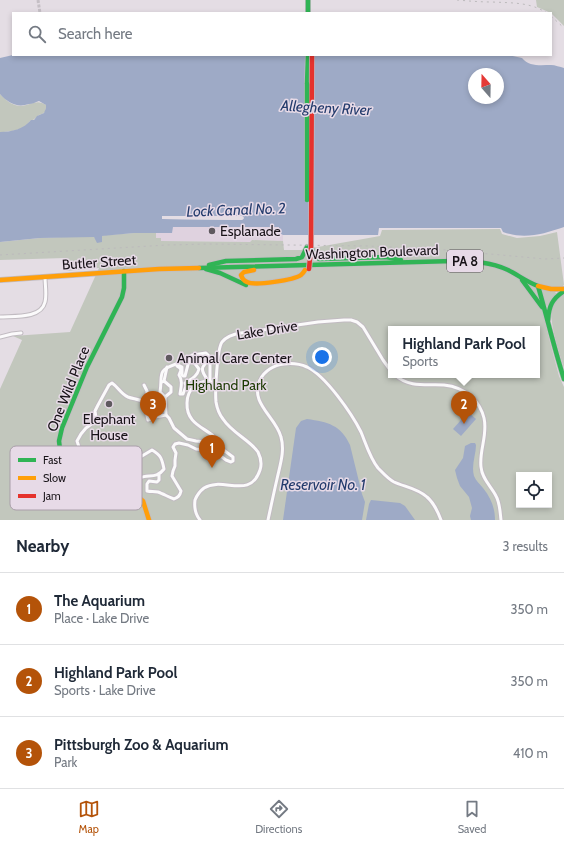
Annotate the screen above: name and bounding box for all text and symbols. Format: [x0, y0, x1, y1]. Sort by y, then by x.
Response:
search box [12, 12, 552, 56]
icon: search [26, 23, 48, 45]
text: Search here [58, 25, 133, 43]
north arrow [468, 68, 504, 104]
water label: Allegheny River [279, 97, 373, 119]
water label: Lock Canal No. 2 [186, 199, 286, 221]
place label: Esplanade [220, 222, 281, 240]
marker: Esplanade [207, 226, 217, 236]
street label: Washington Boulevard [305, 241, 439, 263]
street label: Butler Street [61, 250, 137, 274]
road number: PA 8 [447, 250, 483, 272]
street label: Lake Drive [235, 316, 299, 344]
popup [388, 326, 540, 378]
text: Highland Park Pool [402, 335, 526, 353]
street label: One Wild Place [43, 344, 93, 434]
your location [312, 347, 332, 367]
place label: Animal Care Center [177, 349, 292, 367]
marker: Animal Care Center [164, 353, 174, 363]
text: Sports [402, 353, 438, 369]
park label: Highland Park [185, 376, 267, 394]
pin: 3 [140, 391, 166, 424]
pin: 2 [451, 391, 477, 424]
marker: Elephant House [104, 399, 114, 409]
place label: Elephant House [83, 410, 136, 444]
pin: 1 [199, 435, 225, 468]
legend [10, 446, 142, 510]
text: Fast [43, 453, 62, 467]
text: Slow [43, 471, 66, 485]
map controls [516, 472, 552, 508]
button: locate [516, 472, 552, 508]
water label: Reservoir No. 1 [280, 476, 366, 494]
text: Jam [42, 489, 61, 503]
text: Nearby [16, 536, 69, 556]
text: 3 results [502, 538, 548, 554]
text: The Aquarium [54, 592, 145, 610]
text: 1 [27, 601, 31, 617]
text: 350 m [511, 601, 548, 617]
text: Place · Lake Drive [54, 610, 149, 626]
text: Highland Park Pool [54, 664, 177, 682]
text: 2 [26, 673, 32, 689]
text: 350 m [511, 673, 548, 689]
text: Sports · Lake Drive [54, 682, 156, 698]
text: Pittsburgh Zoo & Aquarium [54, 736, 229, 754]
text: 3 [25, 745, 33, 761]
text: 410 m [513, 745, 548, 761]
text: Park [54, 754, 77, 770]
tab: Map [78, 798, 100, 836]
tab: Directions [255, 798, 302, 836]
tab: Saved [458, 798, 486, 836]

